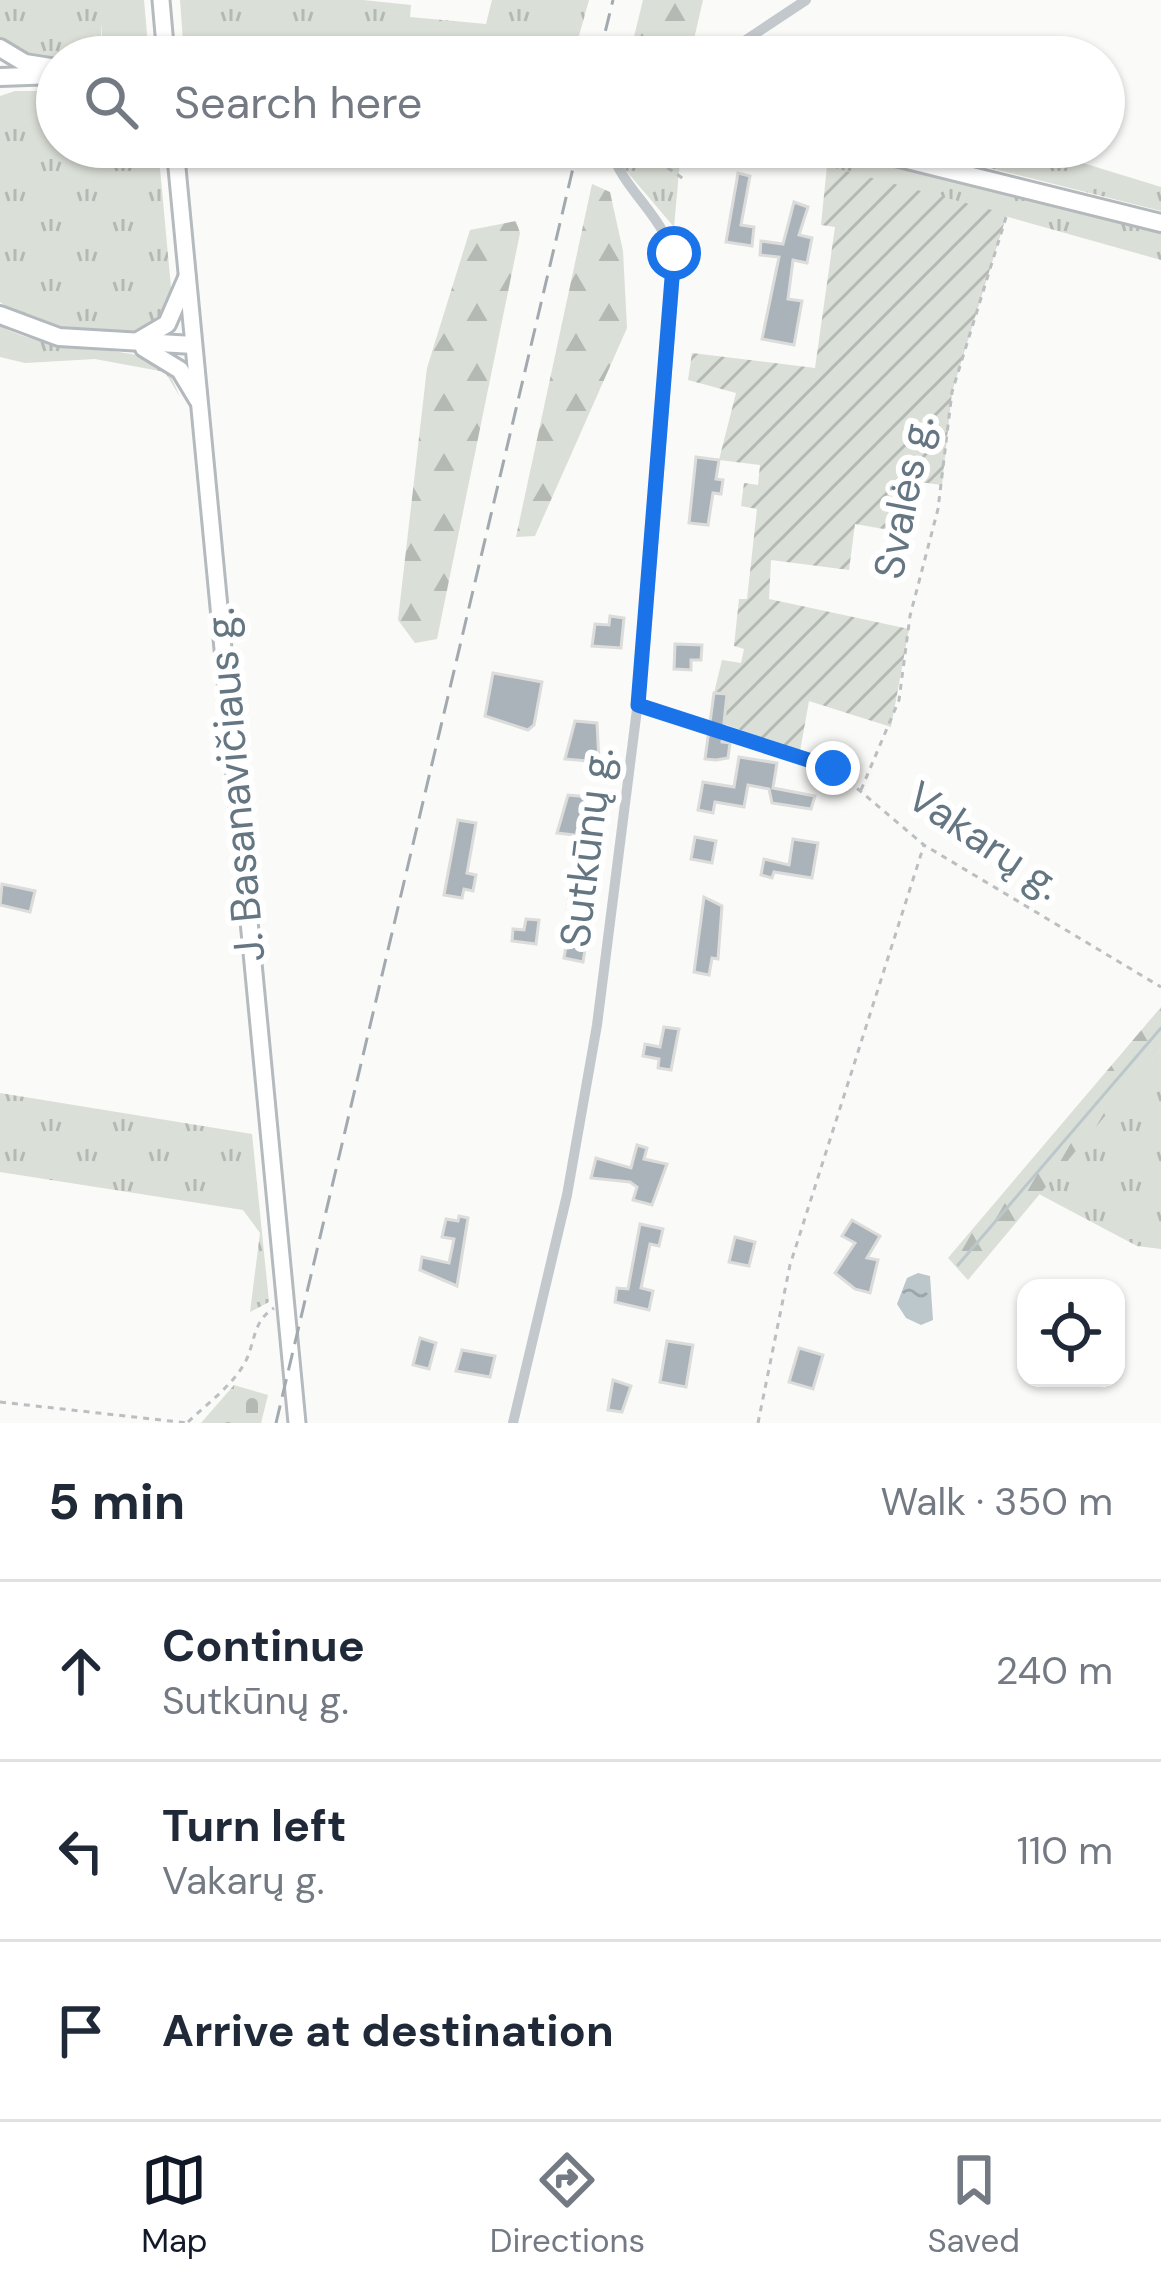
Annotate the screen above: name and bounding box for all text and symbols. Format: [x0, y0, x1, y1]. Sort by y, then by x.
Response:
search box [36, 36, 1125, 168]
icon: search [78, 69, 144, 135]
text: Search here [174, 73, 422, 132]
route start [647, 226, 701, 280]
street label: Svalės g. [861, 411, 946, 584]
street label: J. Basanavičiaus g. [192, 606, 277, 964]
route end [806, 741, 860, 795]
street label: Sutkūnų g. [547, 744, 626, 950]
street label: Vakarų g. [897, 769, 1073, 912]
map controls [1017, 1279, 1125, 1387]
button: locate [1017, 1279, 1125, 1387]
text: 5 min [48, 1468, 185, 1535]
text: Walk · 350 m [880, 1476, 1113, 1527]
text: Continue [162, 1616, 365, 1675]
icon: ahead [48, 1638, 114, 1704]
text: 240 m [996, 1645, 1113, 1696]
text: Sutkūnų g. [162, 1675, 349, 1726]
text: Turn left [162, 1796, 346, 1855]
icon: left [48, 1818, 114, 1884]
text: 110 m [1017, 1825, 1113, 1876]
text: Vakarų g. [162, 1855, 324, 1906]
icon: arrive [48, 1998, 114, 2064]
text: Arrive at destination [162, 2001, 614, 2060]
tab: Map [141, 2147, 208, 2262]
tab: Directions [490, 2147, 645, 2262]
tab: Saved [927, 2147, 1020, 2262]

